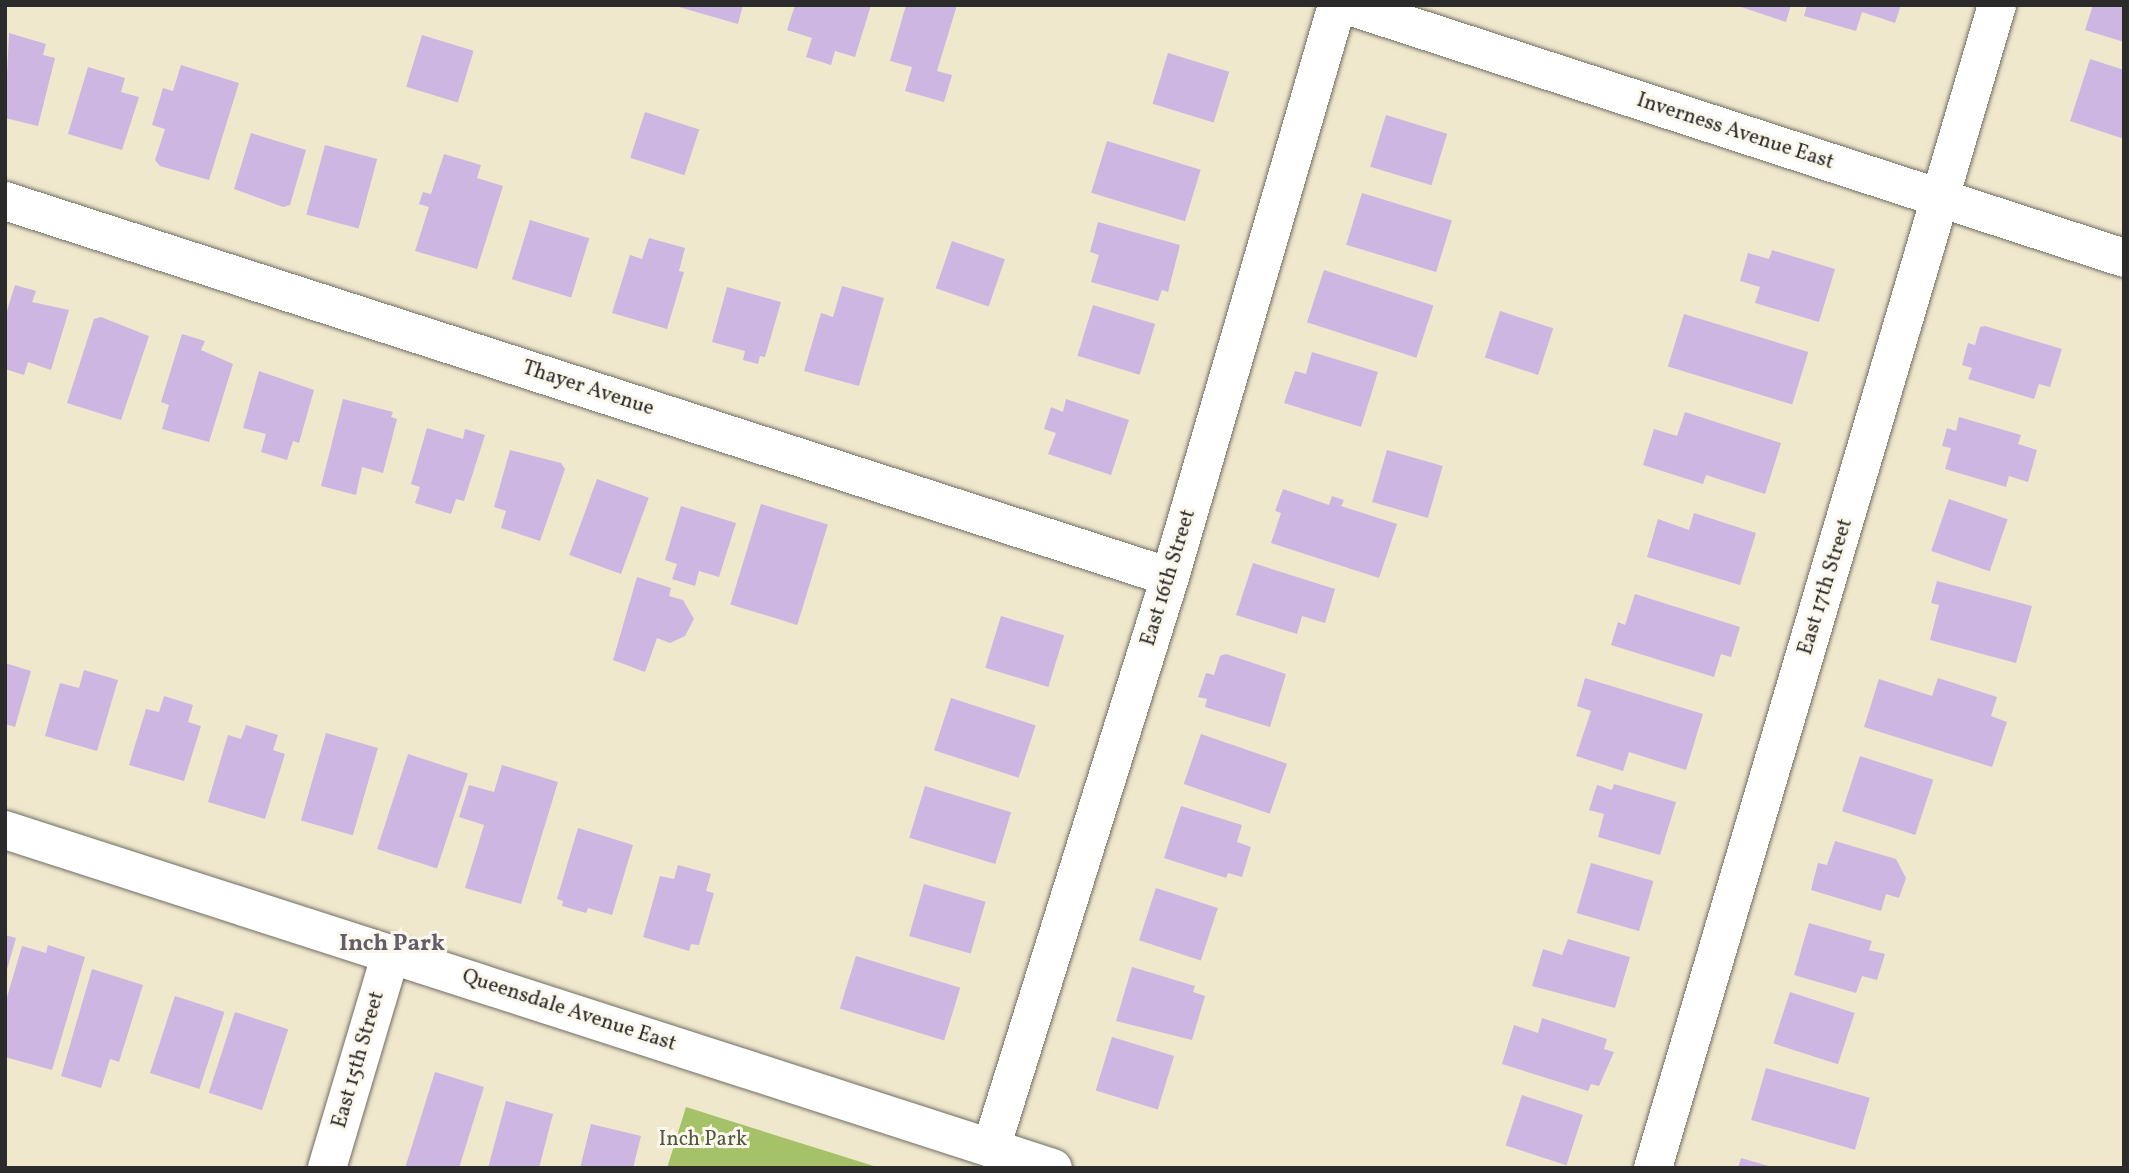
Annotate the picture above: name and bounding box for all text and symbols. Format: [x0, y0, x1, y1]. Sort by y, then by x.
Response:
street label: Inverness Avenue East [1633, 88, 1837, 176]
street label: Thayer Avenue [519, 356, 657, 422]
street label: East 16th Street [1136, 507, 1202, 649]
street label: East 17th Street [1793, 516, 1859, 658]
district label: Inch Park [339, 930, 445, 958]
street label: Queensdale Avenue East [459, 964, 679, 1058]
street label: East 15th Street [327, 989, 391, 1131]
park label: Inch Park [659, 1127, 747, 1153]

